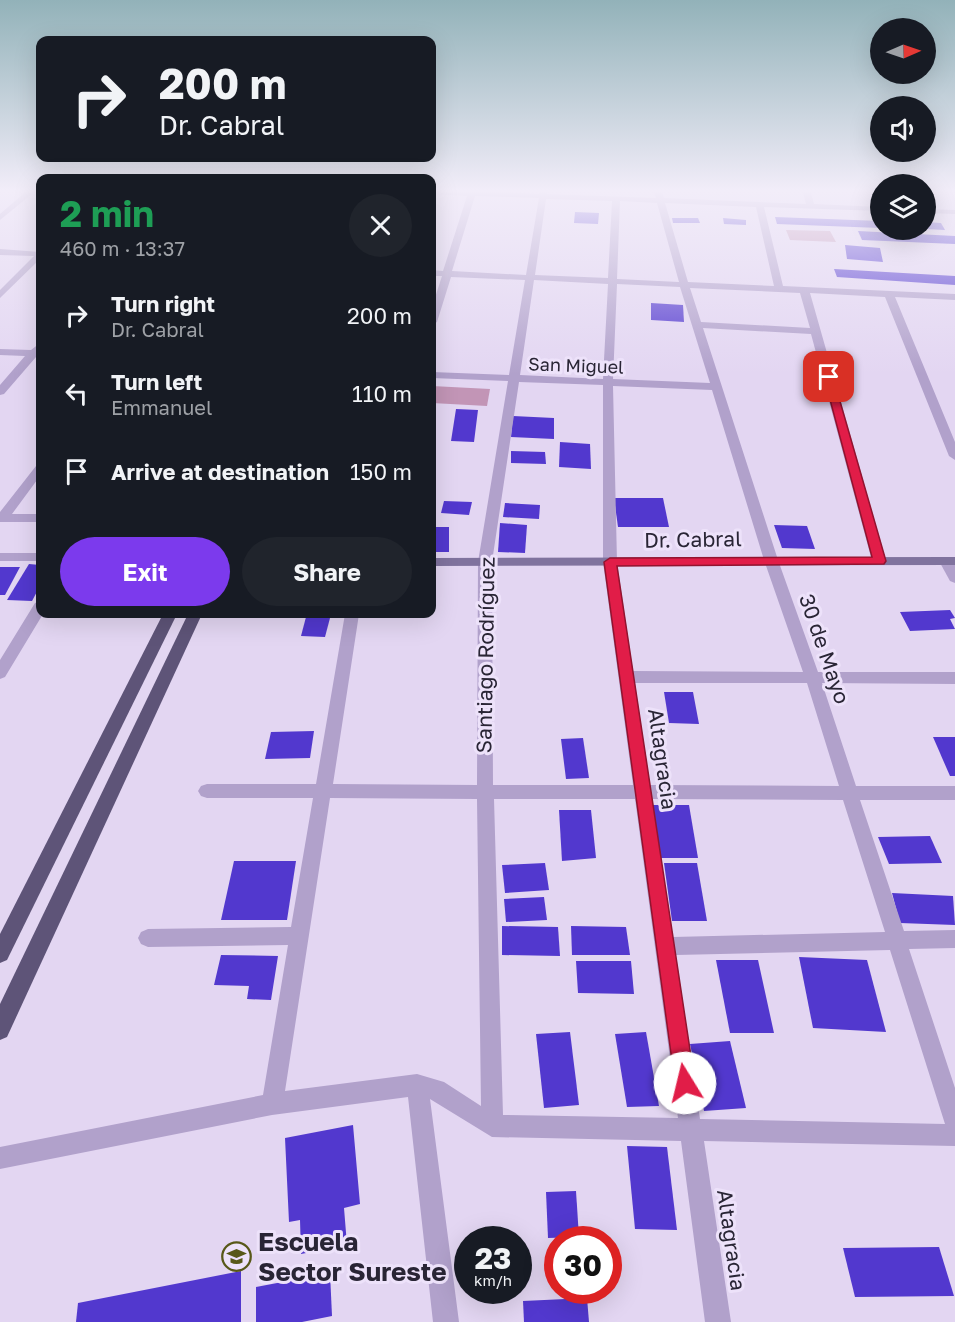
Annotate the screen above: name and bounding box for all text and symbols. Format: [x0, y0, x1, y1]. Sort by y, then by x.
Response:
north arrow [870, 18, 936, 84]
map controls [870, 18, 936, 240]
text: 200 m [159, 58, 286, 108]
icon: right [60, 60, 138, 138]
button: sound [870, 96, 936, 162]
text: Dr. Cabral [159, 109, 284, 141]
button: layers [870, 174, 936, 240]
text: 2 min [60, 192, 154, 235]
button: close [349, 194, 412, 257]
text: 460 m · 13:37 [60, 236, 185, 260]
text: Turn right [111, 290, 215, 317]
icon: right [60, 299, 93, 332]
text: 200 m [347, 302, 412, 329]
text: Dr. Cabral [111, 317, 204, 341]
pin [803, 351, 854, 402]
street label: San Miguel [528, 352, 624, 378]
icon: arrive [812, 360, 845, 393]
text: Turn left [111, 368, 202, 395]
icon: left [60, 377, 93, 410]
text: 110 m [352, 380, 412, 407]
text: Emmanuel [111, 395, 212, 419]
icon: arrive [60, 455, 93, 488]
text: Arrive at destination [111, 458, 329, 485]
text: 150 m [350, 458, 412, 485]
street label: Dr. Cabral [644, 525, 742, 553]
button: Exit [60, 537, 230, 606]
button: Share [242, 537, 412, 606]
street label: Santiago Rodríguez [470, 556, 500, 753]
street label: 30 de Mayo [794, 590, 856, 707]
street label: Altagracia [643, 707, 683, 811]
position arrow [653, 1051, 717, 1115]
street label: Altagracia [712, 1188, 752, 1292]
place label: Escuela Sector Sureste [258, 1226, 447, 1287]
speed limit sign: 30 [544, 1226, 622, 1304]
text: 23 [475, 1240, 511, 1276]
school or university icon: Escuela Sector Sureste [221, 1241, 253, 1273]
text: km/h [474, 1271, 512, 1289]

